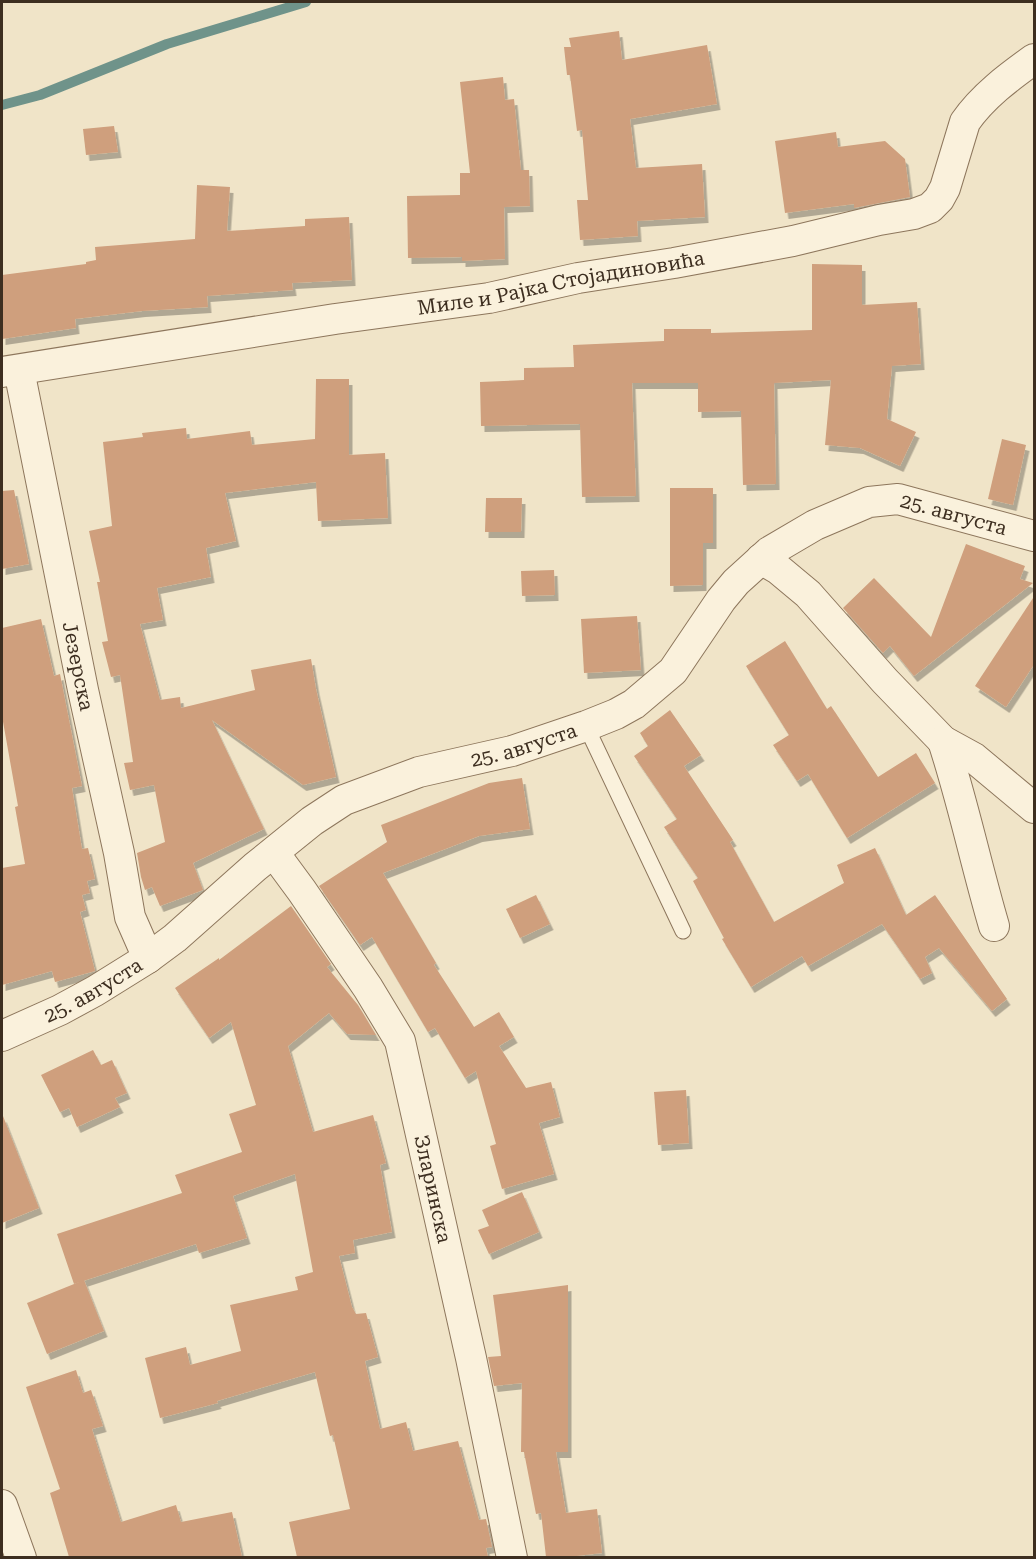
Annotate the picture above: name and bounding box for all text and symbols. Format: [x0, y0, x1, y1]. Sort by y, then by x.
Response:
street label: Миле и Рајка Стојадиновића [416, 246, 707, 320]
street label: 25. августа [898, 488, 1010, 540]
street label: Језерска [58, 619, 99, 713]
street label: 25. августа [468, 718, 580, 772]
street label: 25. августа [40, 952, 147, 1028]
street label: Зларинска [409, 1132, 457, 1246]

